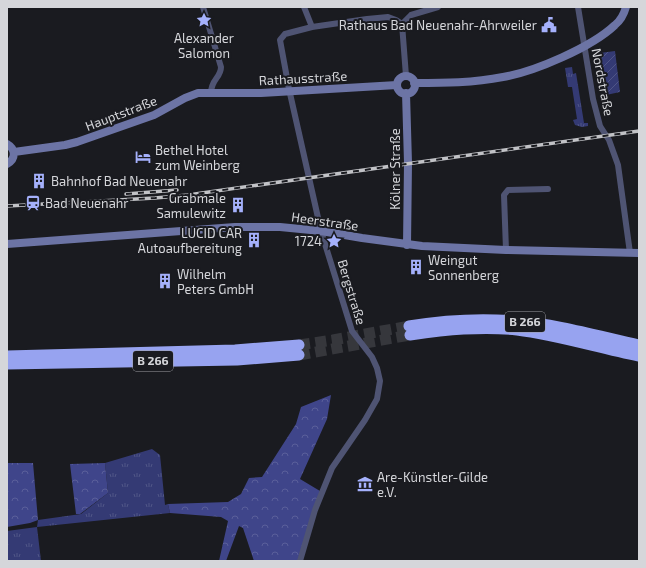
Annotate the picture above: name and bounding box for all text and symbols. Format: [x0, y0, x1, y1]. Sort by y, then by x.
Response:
place icon: Alexander Salomon [195, 11, 213, 29]
public building icon: Rathaus Bad Neuenahr-Ahrweiler [540, 16, 558, 34]
place label: Rathaus Bad Neuenahr-Ahrweiler [339, 17, 537, 33]
place label: Alexander Salomon [174, 30, 234, 61]
street label: Nordstraße [589, 47, 617, 117]
street label: Rathausstraße [258, 68, 348, 88]
street label: Hauptstraße [83, 92, 159, 134]
street label: Kölner Straße [387, 128, 403, 210]
place label: Bethel Hotel zum Weinberg [155, 142, 240, 173]
hotel icon: Bethel Hotel zum Weinberg [134, 148, 152, 166]
building icon: Bahnhof Bad Neuenahr [30, 172, 48, 190]
place label: Bahnhof Bad Neuenahr [51, 173, 187, 189]
place label: Grabmale Samulewitz [156, 190, 226, 221]
station icon: Bad Neuenahr [24, 194, 42, 212]
place label: Bad Neuenahr [45, 195, 129, 211]
building icon: Grabmale Samulewitz [229, 196, 247, 214]
street label: Heerstraße [290, 208, 360, 234]
place label: LUCID CAR Autoaufbereitung [138, 225, 242, 256]
building icon: LUCID CAR Autoaufbereitung [245, 231, 263, 249]
place icon: 1724 [325, 232, 343, 250]
place label: 1724 [295, 233, 322, 249]
place label: Weingut Sonnenberg [428, 252, 499, 283]
street label: Bergstraße [335, 258, 369, 326]
building icon: Weingut Sonnenberg [407, 258, 425, 276]
place label: Wilhelm Peters GmbH [177, 266, 254, 297]
building icon: Wilhelm Peters GmbH [156, 272, 174, 290]
road number: B 266 [505, 312, 545, 332]
road number: B 266 [133, 351, 173, 371]
place label: Are-Künstler-Gilde e.V. [377, 469, 488, 500]
museum icon: Are-Künstler-Gilde e.V. [356, 475, 374, 493]

